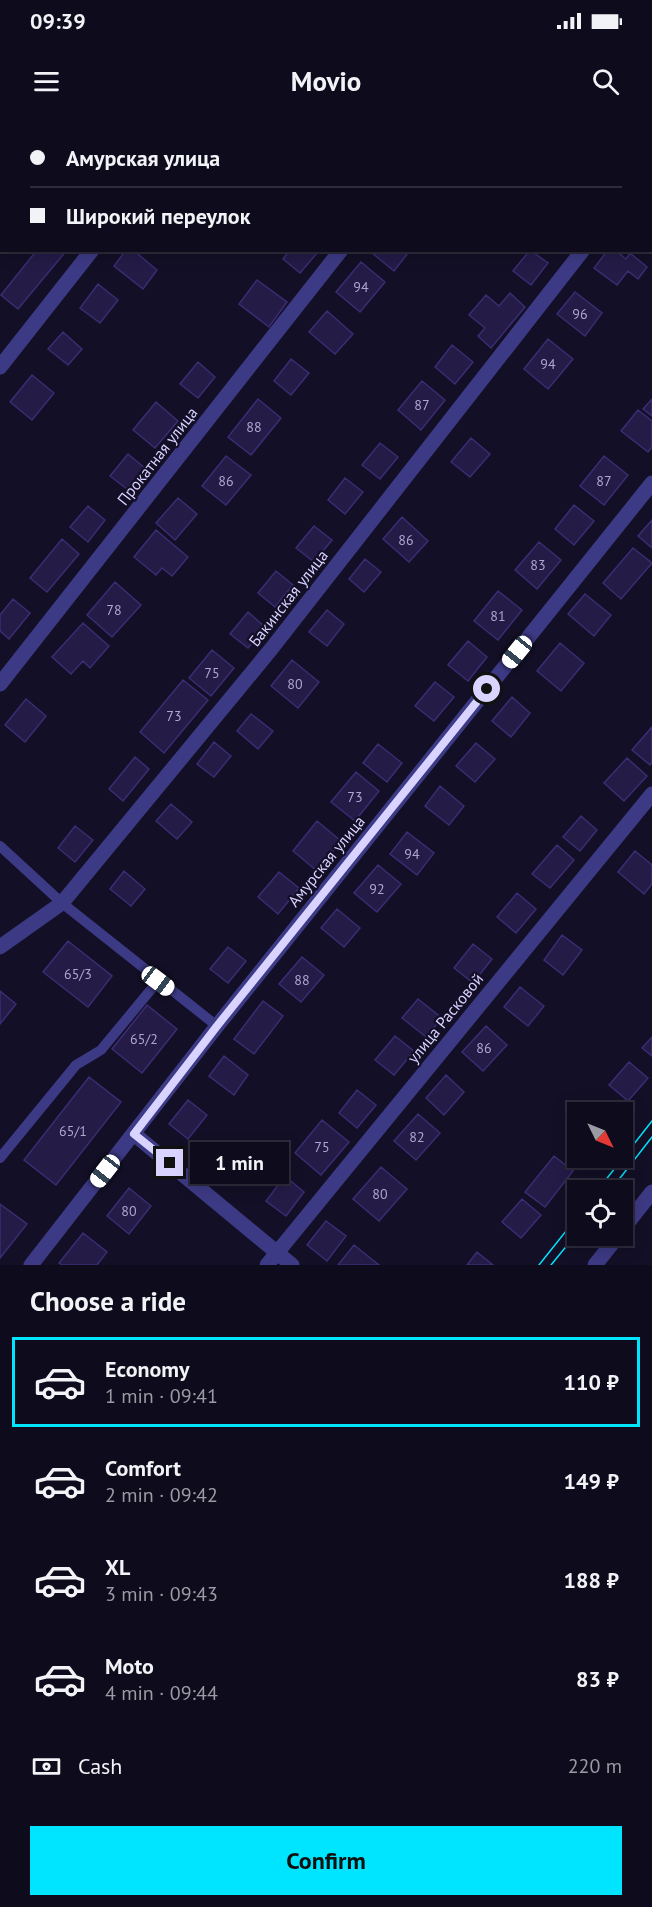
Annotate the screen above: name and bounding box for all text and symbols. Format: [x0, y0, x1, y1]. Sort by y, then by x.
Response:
text: 09:39 [30, 7, 86, 35]
text: Movio [291, 64, 361, 98]
icon: menu [30, 65, 63, 98]
icon: search [589, 65, 622, 98]
text: Амурская улица [66, 144, 220, 172]
text: Широкий переулок [66, 202, 250, 230]
house number: 94 [353, 278, 369, 296]
house number: 96 [572, 305, 588, 323]
house number: 94 [540, 355, 556, 373]
house number: 87 [414, 396, 430, 414]
street label: Прокатная улица [113, 403, 201, 509]
house number: 88 [246, 418, 262, 436]
house number: 86 [218, 472, 234, 490]
house number: 87 [596, 472, 612, 490]
house number: 86 [398, 531, 414, 549]
street label: Бакинская улица [244, 546, 332, 650]
house number: 83 [530, 556, 546, 574]
house number: 78 [106, 601, 122, 619]
house number: 81 [490, 607, 506, 625]
car [499, 632, 535, 672]
house number: 75 [204, 664, 220, 682]
house number: 80 [287, 675, 303, 693]
route start [473, 675, 500, 702]
house number: 73 [166, 707, 182, 725]
house number: 73 [347, 788, 363, 806]
street label: Амурская улица [283, 812, 369, 910]
house number: 94 [404, 845, 420, 863]
house number: 92 [369, 880, 385, 898]
car [138, 963, 178, 999]
house number: 65/3 [64, 965, 92, 983]
street label: улица Расковой [403, 969, 487, 1067]
house number: 88 [294, 971, 310, 989]
house number: 65/2 [130, 1030, 158, 1048]
house number: 86 [476, 1039, 492, 1057]
north arrow [567, 1102, 633, 1168]
map controls [567, 1102, 633, 1246]
house number: 65/1 [59, 1122, 87, 1140]
house number: 82 [409, 1128, 425, 1146]
house number: 75 [314, 1138, 330, 1156]
callout: 1 min [191, 1142, 290, 1184]
route end [156, 1149, 183, 1176]
text: 1 min [215, 1150, 264, 1176]
car [87, 1151, 123, 1191]
button: locate [567, 1180, 633, 1246]
house number: 80 [372, 1185, 388, 1203]
house number: 80 [121, 1202, 137, 1220]
text: Choose a ride [30, 1284, 186, 1318]
icon: car [33, 1355, 87, 1409]
text: Economy [105, 1355, 189, 1383]
text: 110 ₽ [564, 1368, 619, 1396]
text: 1 min · 09:41 [105, 1383, 218, 1409]
icon: car [33, 1454, 87, 1508]
text: Comfort [105, 1454, 181, 1482]
text: 149 ₽ [564, 1467, 619, 1495]
text: 2 min · 09:42 [105, 1482, 218, 1508]
icon: car [33, 1553, 87, 1607]
text: XL [105, 1553, 130, 1581]
text: 188 ₽ [564, 1566, 619, 1594]
text: 3 min · 09:43 [105, 1581, 218, 1607]
icon: car [33, 1652, 87, 1706]
text: Moto [105, 1652, 154, 1680]
text: 83 ₽ [576, 1665, 619, 1693]
text: 4 min · 09:44 [105, 1680, 218, 1706]
icon: cash [30, 1750, 63, 1783]
text: Cash [78, 1752, 122, 1780]
text: 220 m [568, 1753, 622, 1779]
button: Confirm [30, 1826, 622, 1895]

